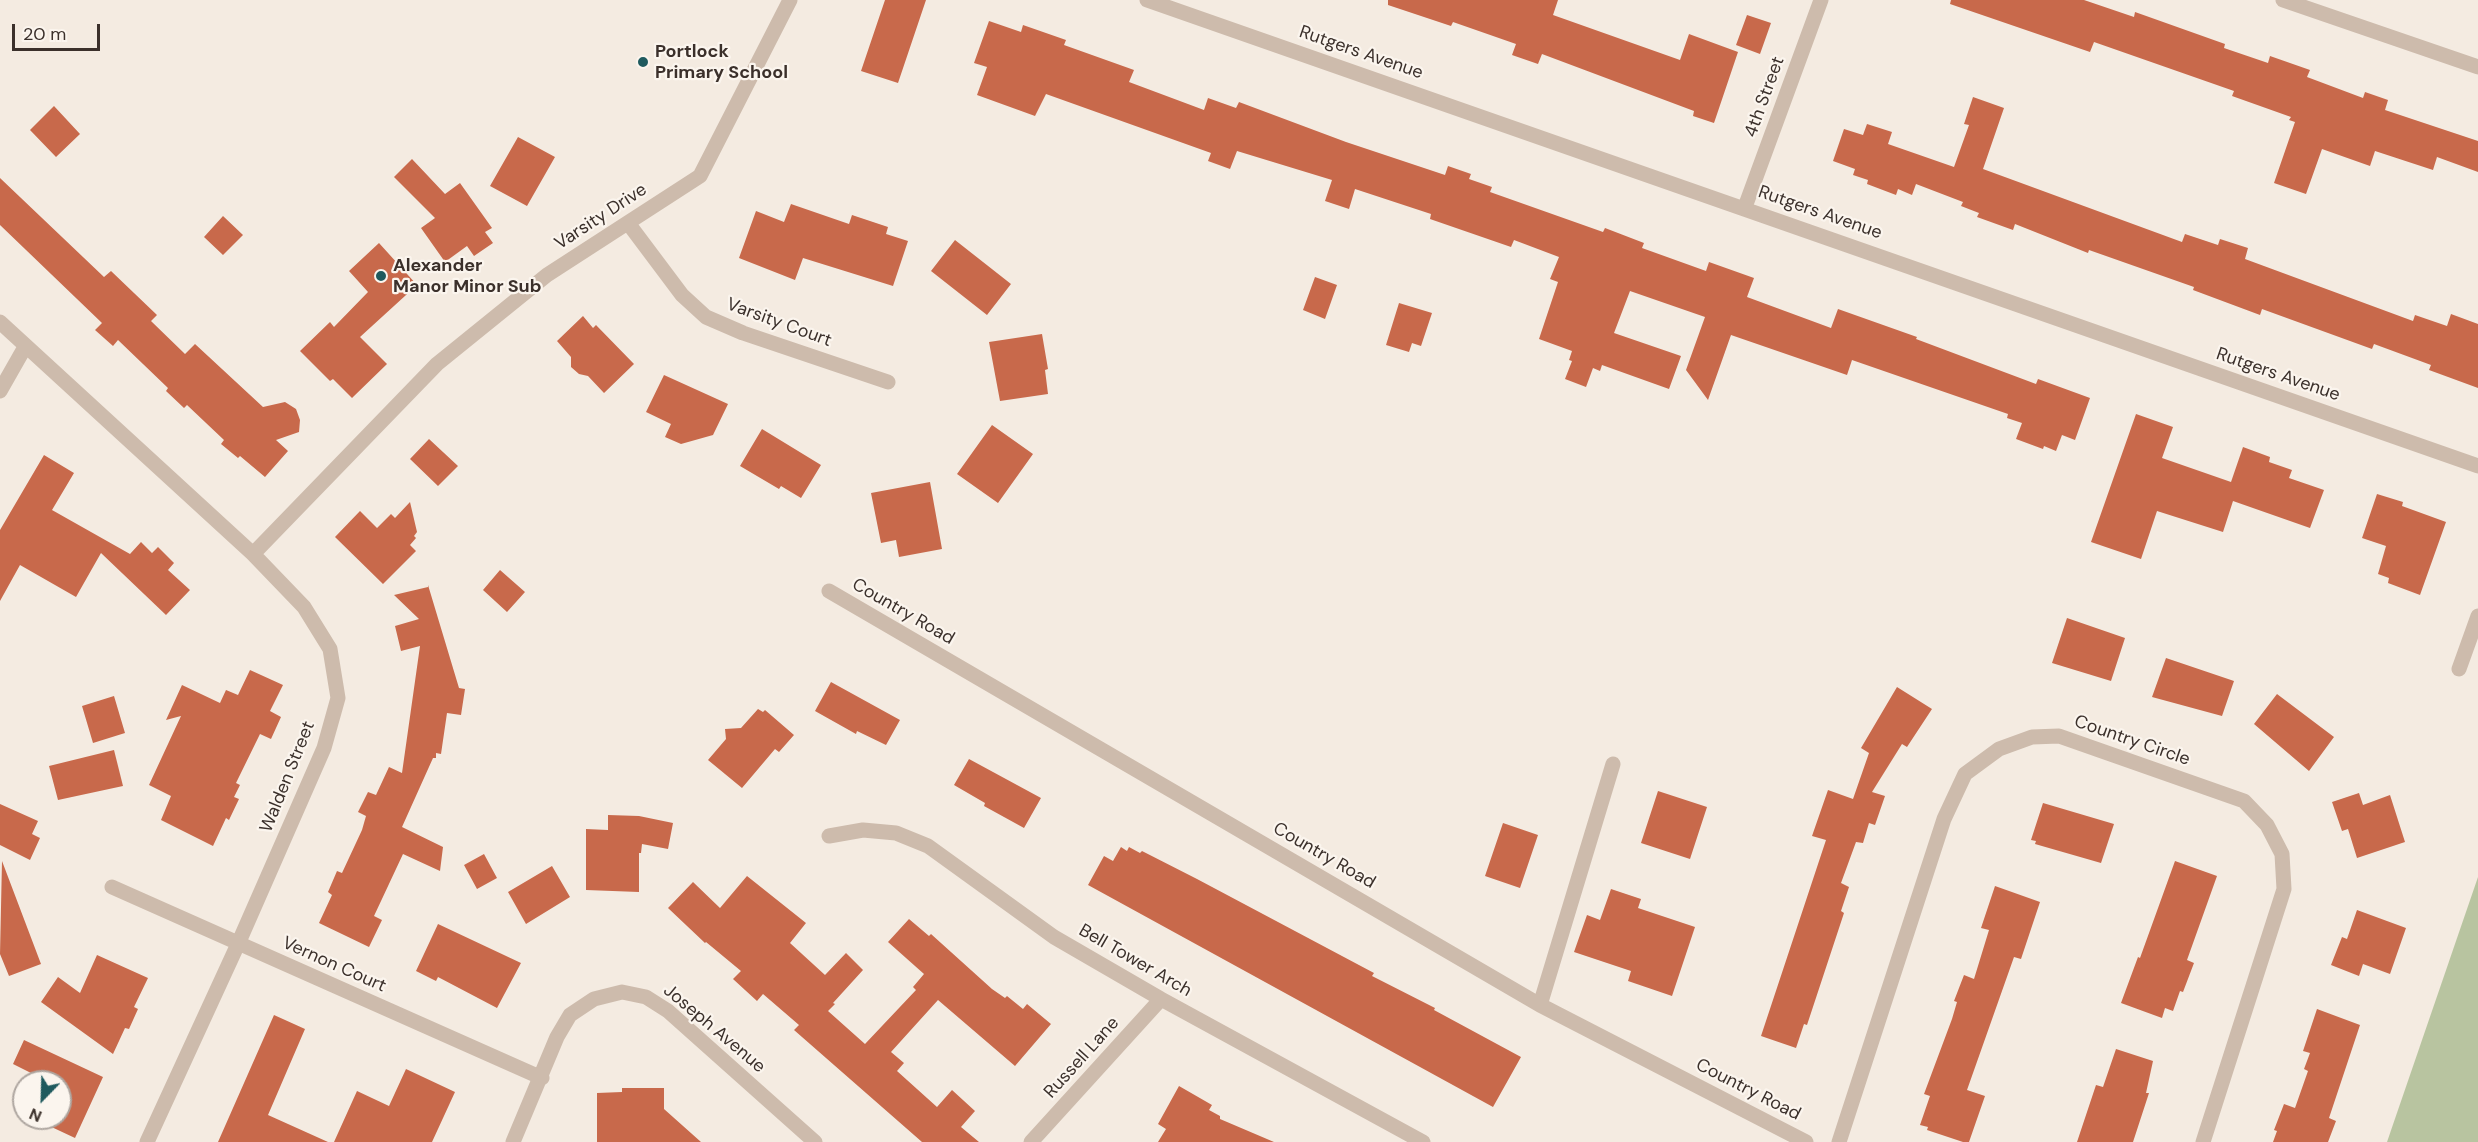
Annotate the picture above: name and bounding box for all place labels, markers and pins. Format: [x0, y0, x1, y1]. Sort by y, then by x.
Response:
place label: Portlock Primary School [655, 41, 788, 84]
marker: Portlock Primary School [636, 55, 650, 69]
place label: Alexander Manor Minor Sub [393, 255, 541, 298]
marker: Alexander Manor Minor Sub [374, 269, 388, 283]

